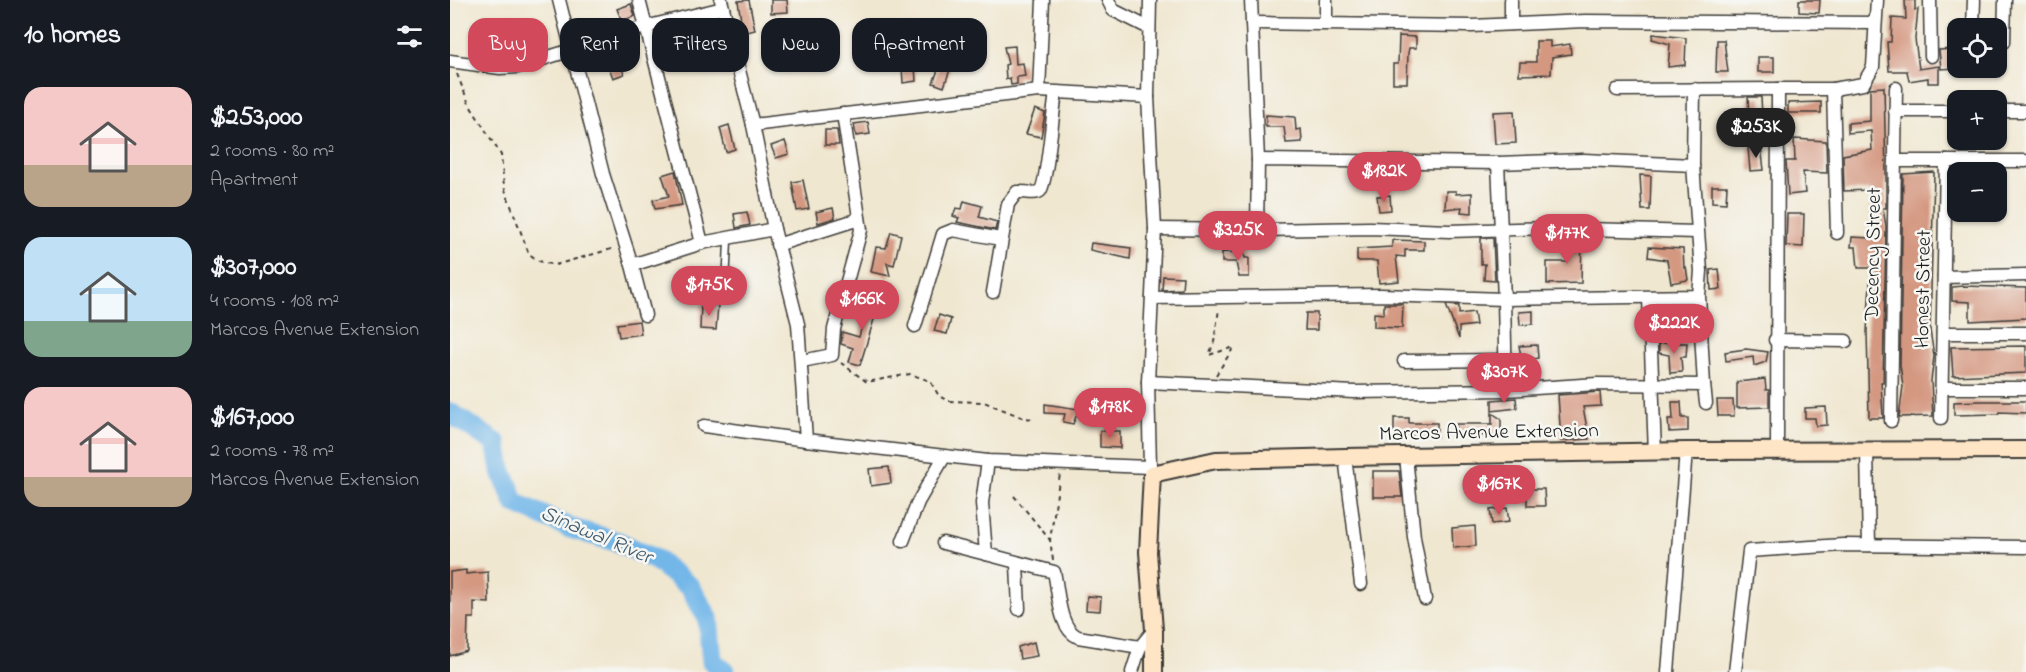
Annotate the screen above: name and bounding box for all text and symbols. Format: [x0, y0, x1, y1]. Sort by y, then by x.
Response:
text: 10 homes [24, 17, 121, 55]
chip: Buy [468, 18, 548, 72]
chip: Rent [560, 18, 640, 72]
chip: Filters [652, 18, 749, 72]
chip: New [761, 18, 840, 72]
chip: Apartment [852, 18, 987, 72]
map controls [1947, 18, 2007, 222]
button: locate [1947, 18, 2007, 78]
icon: filters [393, 20, 426, 53]
button: + [1947, 90, 2007, 150]
text: $253,000 [210, 99, 302, 137]
pin: $253K [1714, 108, 1798, 159]
icon: home [72, 111, 144, 183]
text: $253K [1730, 113, 1782, 142]
text: 2 rooms · 80 m² [210, 137, 335, 166]
pin: $182K [1342, 152, 1426, 203]
text: $182K [1361, 157, 1407, 186]
button: − [1947, 162, 2007, 222]
text: Apartment [210, 166, 298, 195]
street label: Decency Street [1858, 187, 1892, 322]
pin: $325K [1196, 211, 1280, 262]
pin: $177K [1525, 214, 1609, 265]
text: $325K [1212, 216, 1264, 245]
text: $177K [1545, 219, 1589, 248]
street label: Honest Street [1908, 229, 1940, 349]
text: $307,000 [210, 249, 297, 287]
icon: home [72, 261, 144, 333]
pin: $175K [667, 266, 751, 317]
text: $175K [685, 271, 733, 300]
pin: $166K [820, 280, 904, 331]
text: $166K [839, 285, 885, 314]
text: 4 rooms · 108 m² [210, 287, 339, 316]
pin: $222K [1632, 304, 1716, 355]
text: $222K [1648, 309, 1700, 338]
text: Marcos Avenue Extension [210, 316, 419, 345]
pin: $307K [1462, 353, 1546, 404]
text: $307K [1481, 358, 1527, 387]
pin: $178K [1068, 388, 1152, 439]
text: $178K [1088, 393, 1132, 422]
text: $167,000 [210, 399, 294, 437]
icon: home [72, 411, 144, 483]
street label: Marcos Avenue Extension [1379, 416, 1599, 450]
text: 2 rooms · 78 m² [210, 437, 334, 466]
pin: $167K [1457, 465, 1541, 516]
text: Marcos Avenue Extension [210, 466, 419, 495]
text: $167K [1476, 470, 1522, 499]
water label: Sinawal River [535, 498, 660, 575]

